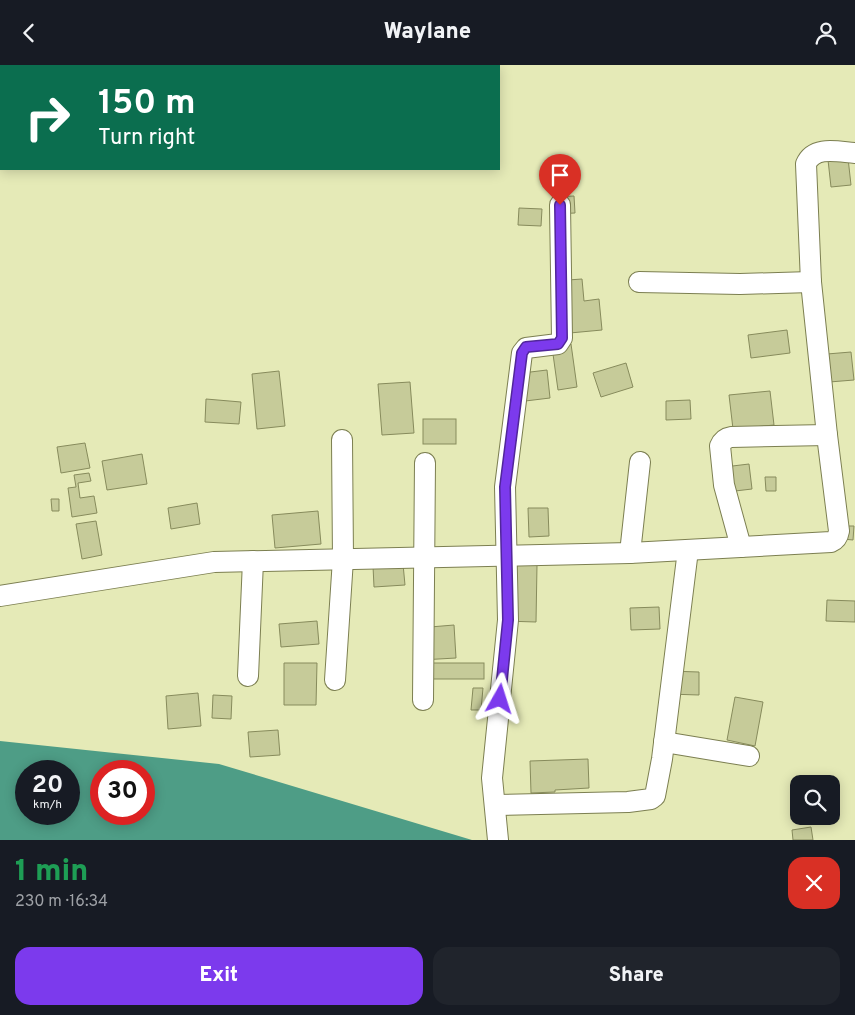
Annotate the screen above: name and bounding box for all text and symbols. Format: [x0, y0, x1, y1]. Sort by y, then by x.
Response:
icon: back [15, 19, 43, 47]
text: Waylane [384, 19, 471, 46]
icon: person [812, 19, 840, 47]
text: 150 m [98, 82, 196, 126]
icon: right [15, 85, 80, 150]
text: Turn right [98, 125, 195, 152]
pin [539, 154, 581, 205]
icon: arrive [546, 161, 574, 189]
position arrow [473, 672, 525, 724]
speed limit sign: 30 [90, 760, 155, 825]
text: 20 [32, 770, 63, 802]
map controls [790, 775, 840, 825]
button: search [790, 775, 840, 825]
text: km/h [33, 797, 62, 813]
text: 1 min [15, 854, 88, 891]
button: close [788, 857, 840, 909]
text: 230 m · 16:34 [15, 892, 108, 912]
button: Exit [15, 947, 423, 1005]
button: Share [433, 947, 840, 1005]

